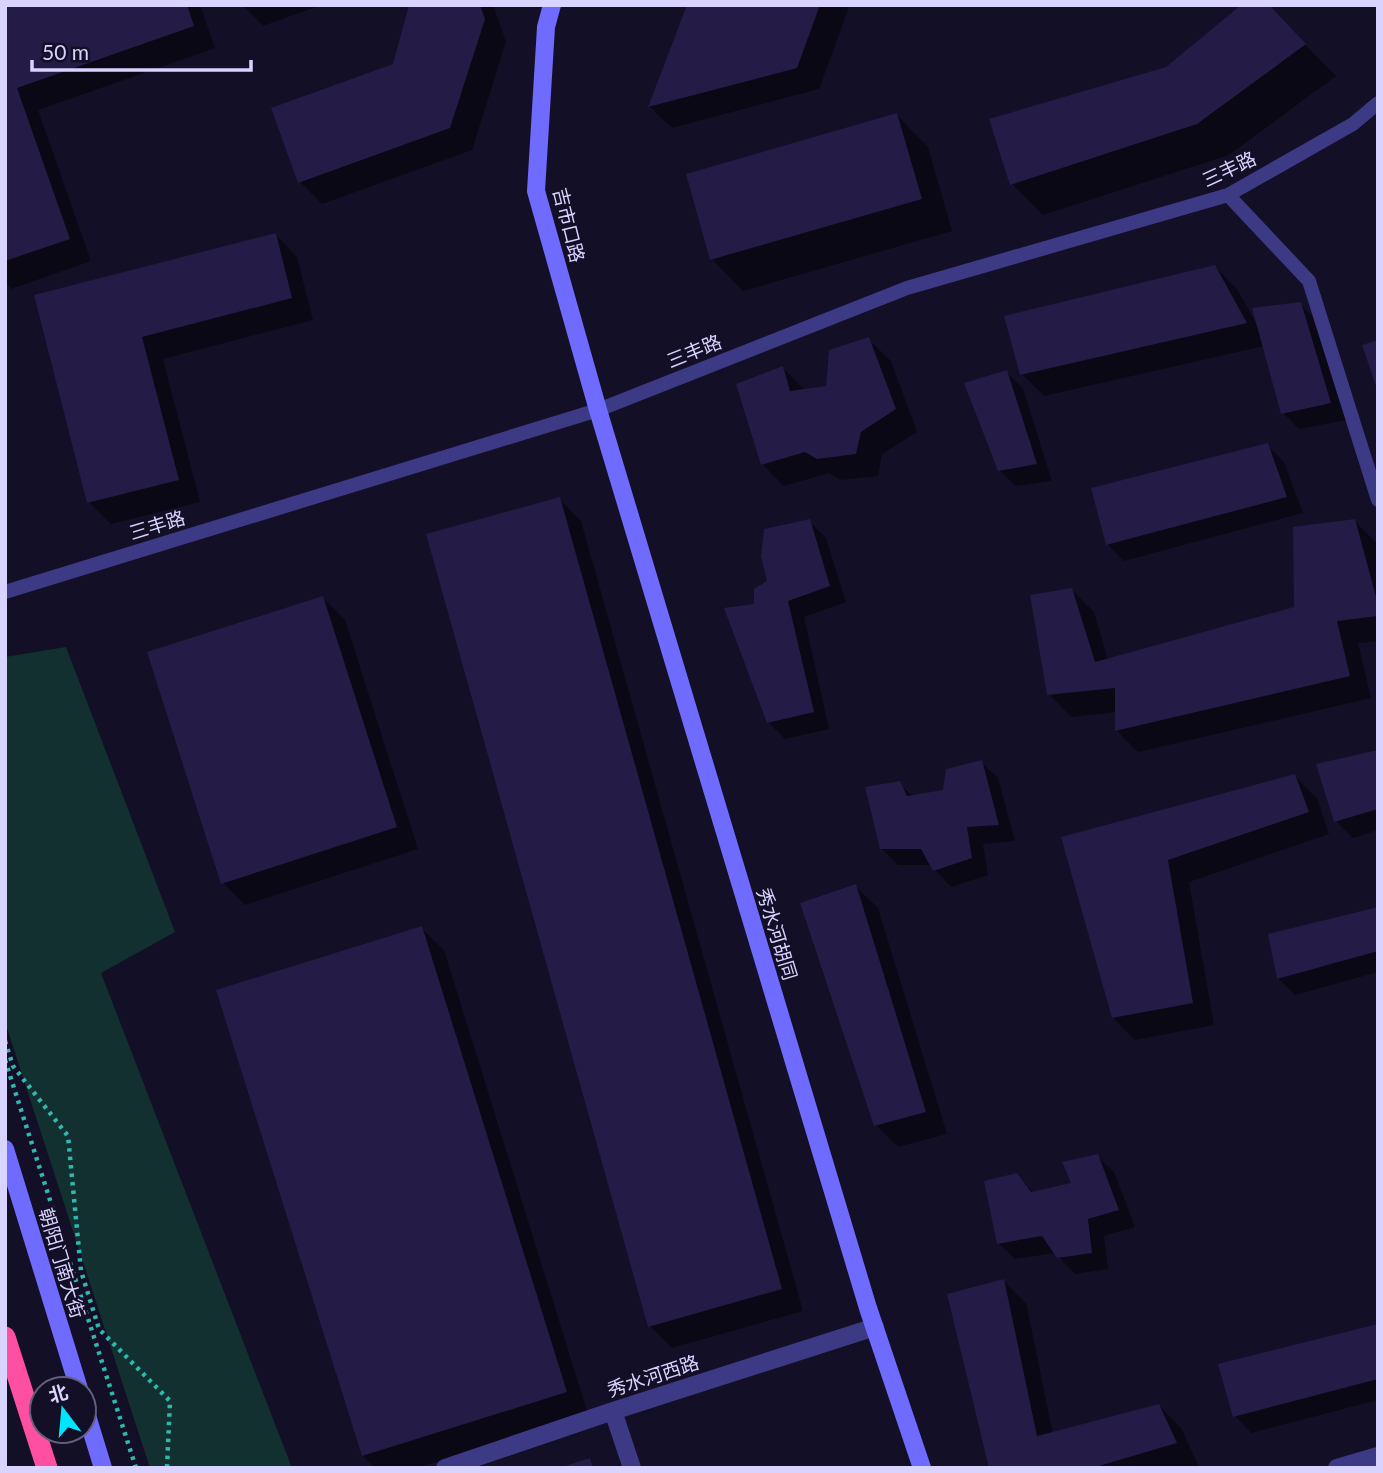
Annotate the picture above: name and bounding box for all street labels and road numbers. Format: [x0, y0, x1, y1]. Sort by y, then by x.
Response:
street label: 三丰路 [1198, 146, 1259, 191]
street label: 吉市口路 [549, 185, 590, 265]
street label: 三丰路 [663, 329, 725, 372]
street label: 三丰路 [126, 505, 187, 544]
street label: 秀水河胡同 [753, 885, 802, 983]
street label: 朝阳门南大街 [35, 1205, 90, 1321]
street label: 秀水河西路 [604, 1350, 702, 1401]

